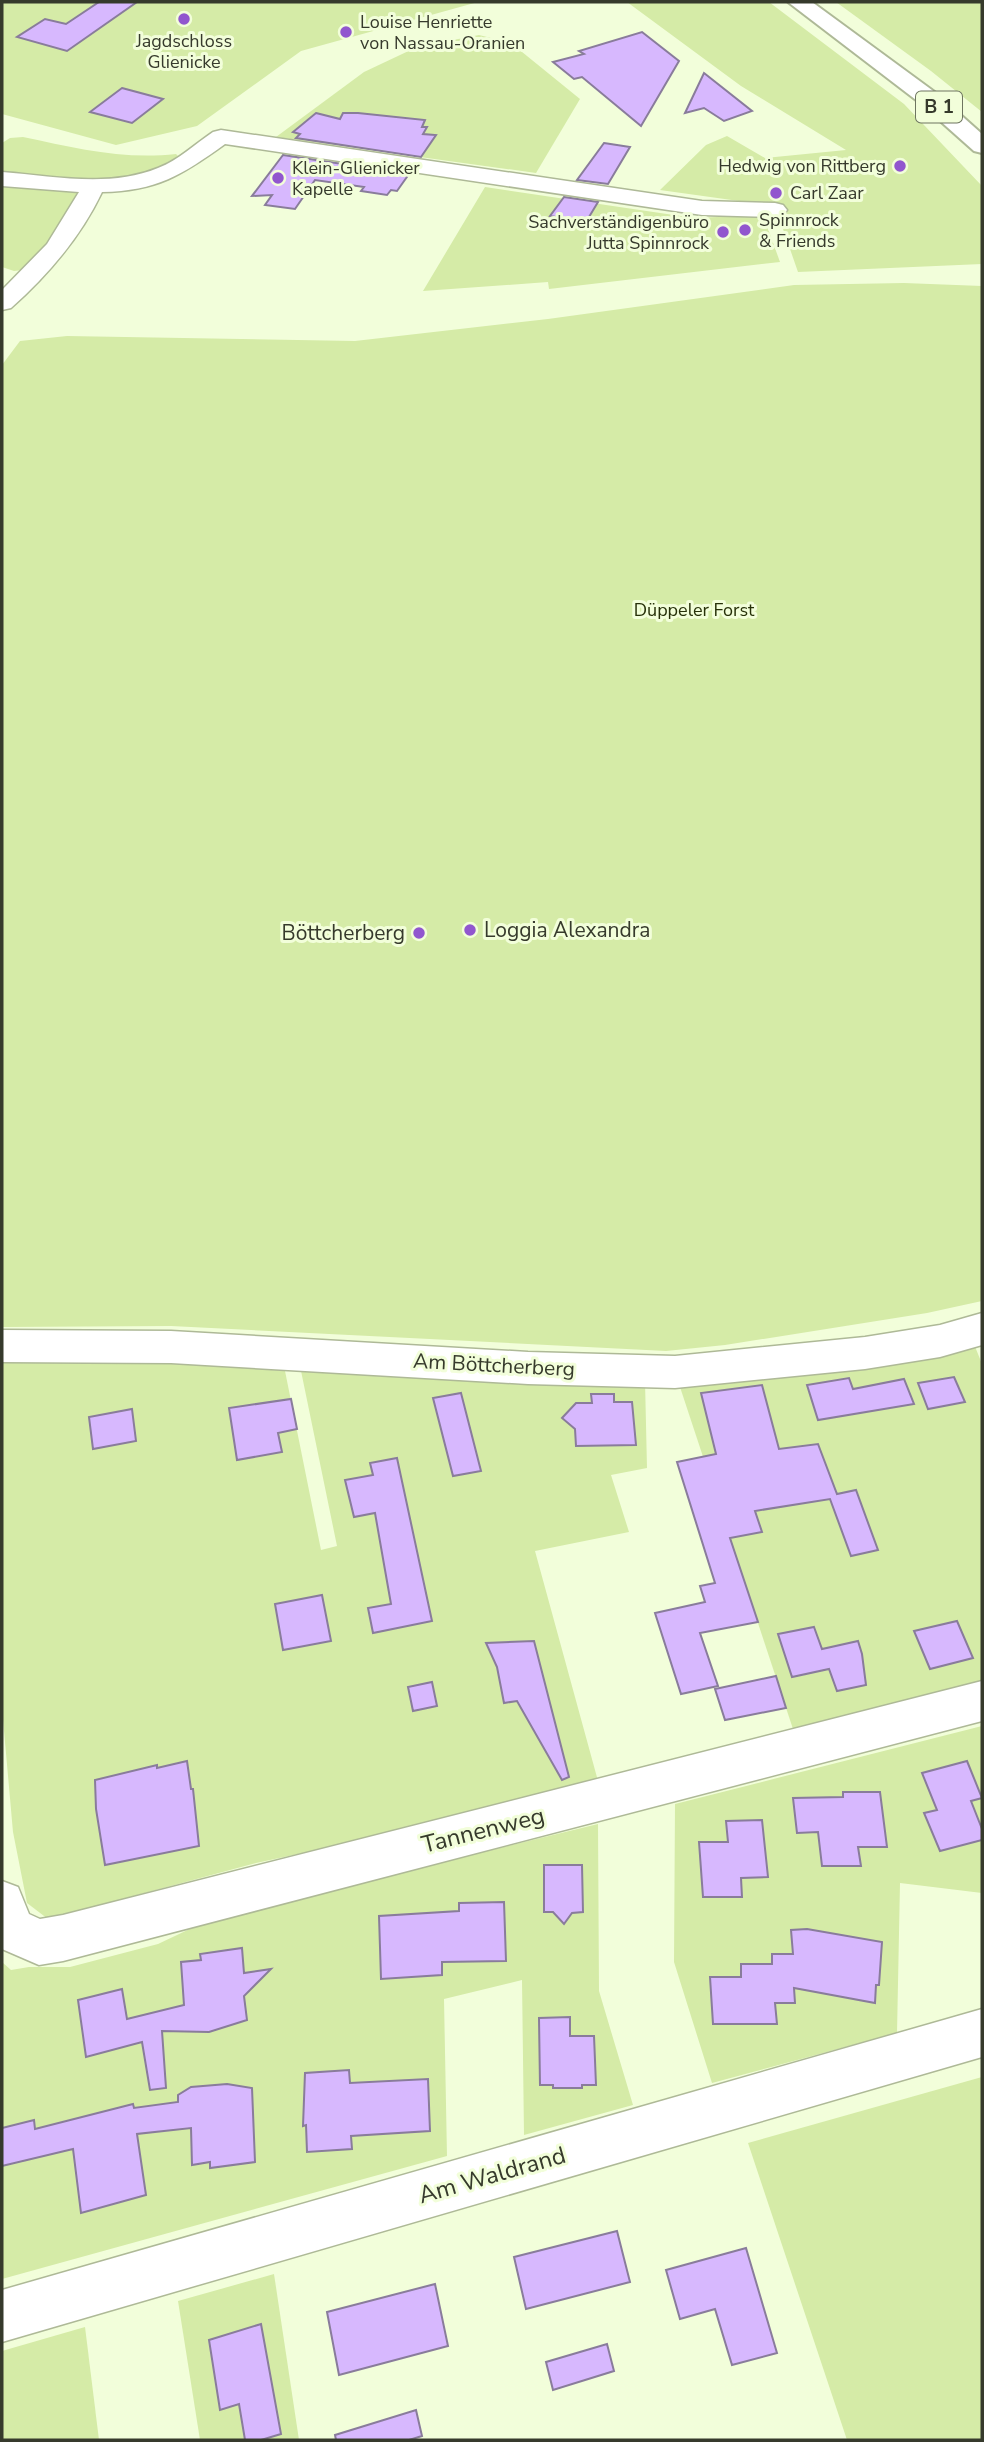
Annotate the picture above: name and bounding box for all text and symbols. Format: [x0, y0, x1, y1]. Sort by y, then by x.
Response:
place label: Louise Henriette von Nassau-Oranien [360, 10, 525, 55]
marker: Jagdschloss Glienicke [176, 11, 192, 27]
marker: Louise Henriette von Nassau-Oranien [338, 24, 354, 40]
place label: Jagdschloss Glienicke [135, 29, 232, 74]
road number: B 1 [916, 92, 962, 122]
place label: Hedwig von Rittberg [718, 154, 886, 178]
place label: Klein-Glienicker Kapelle [292, 156, 420, 201]
marker: Hedwig von Rittberg [892, 158, 908, 174]
marker: Klein-Glienicker Kapelle [270, 170, 286, 186]
place label: Carl Zaar [790, 181, 864, 205]
marker: Carl Zaar [768, 185, 784, 201]
place label: Spinnrock & Friends [759, 208, 840, 253]
place label: Sachverständigenbüro Jutta Spinnrock [528, 210, 710, 255]
marker: Spinnrock & Friends [737, 222, 753, 238]
marker: Sachverständigenbüro Jutta Spinnrock [715, 224, 731, 240]
park label: Düppeler Forst [634, 598, 755, 622]
place label: Loggia Alexandra [484, 916, 650, 944]
place label: Böttcherberg [281, 919, 405, 947]
marker: Loggia Alexandra [462, 922, 478, 938]
marker: Böttcherberg [411, 925, 427, 941]
street label: Am Böttcherberg [412, 1347, 576, 1383]
street label: Tannenweg [418, 1799, 548, 1861]
street label: Am Waldrand [415, 2139, 569, 2211]

